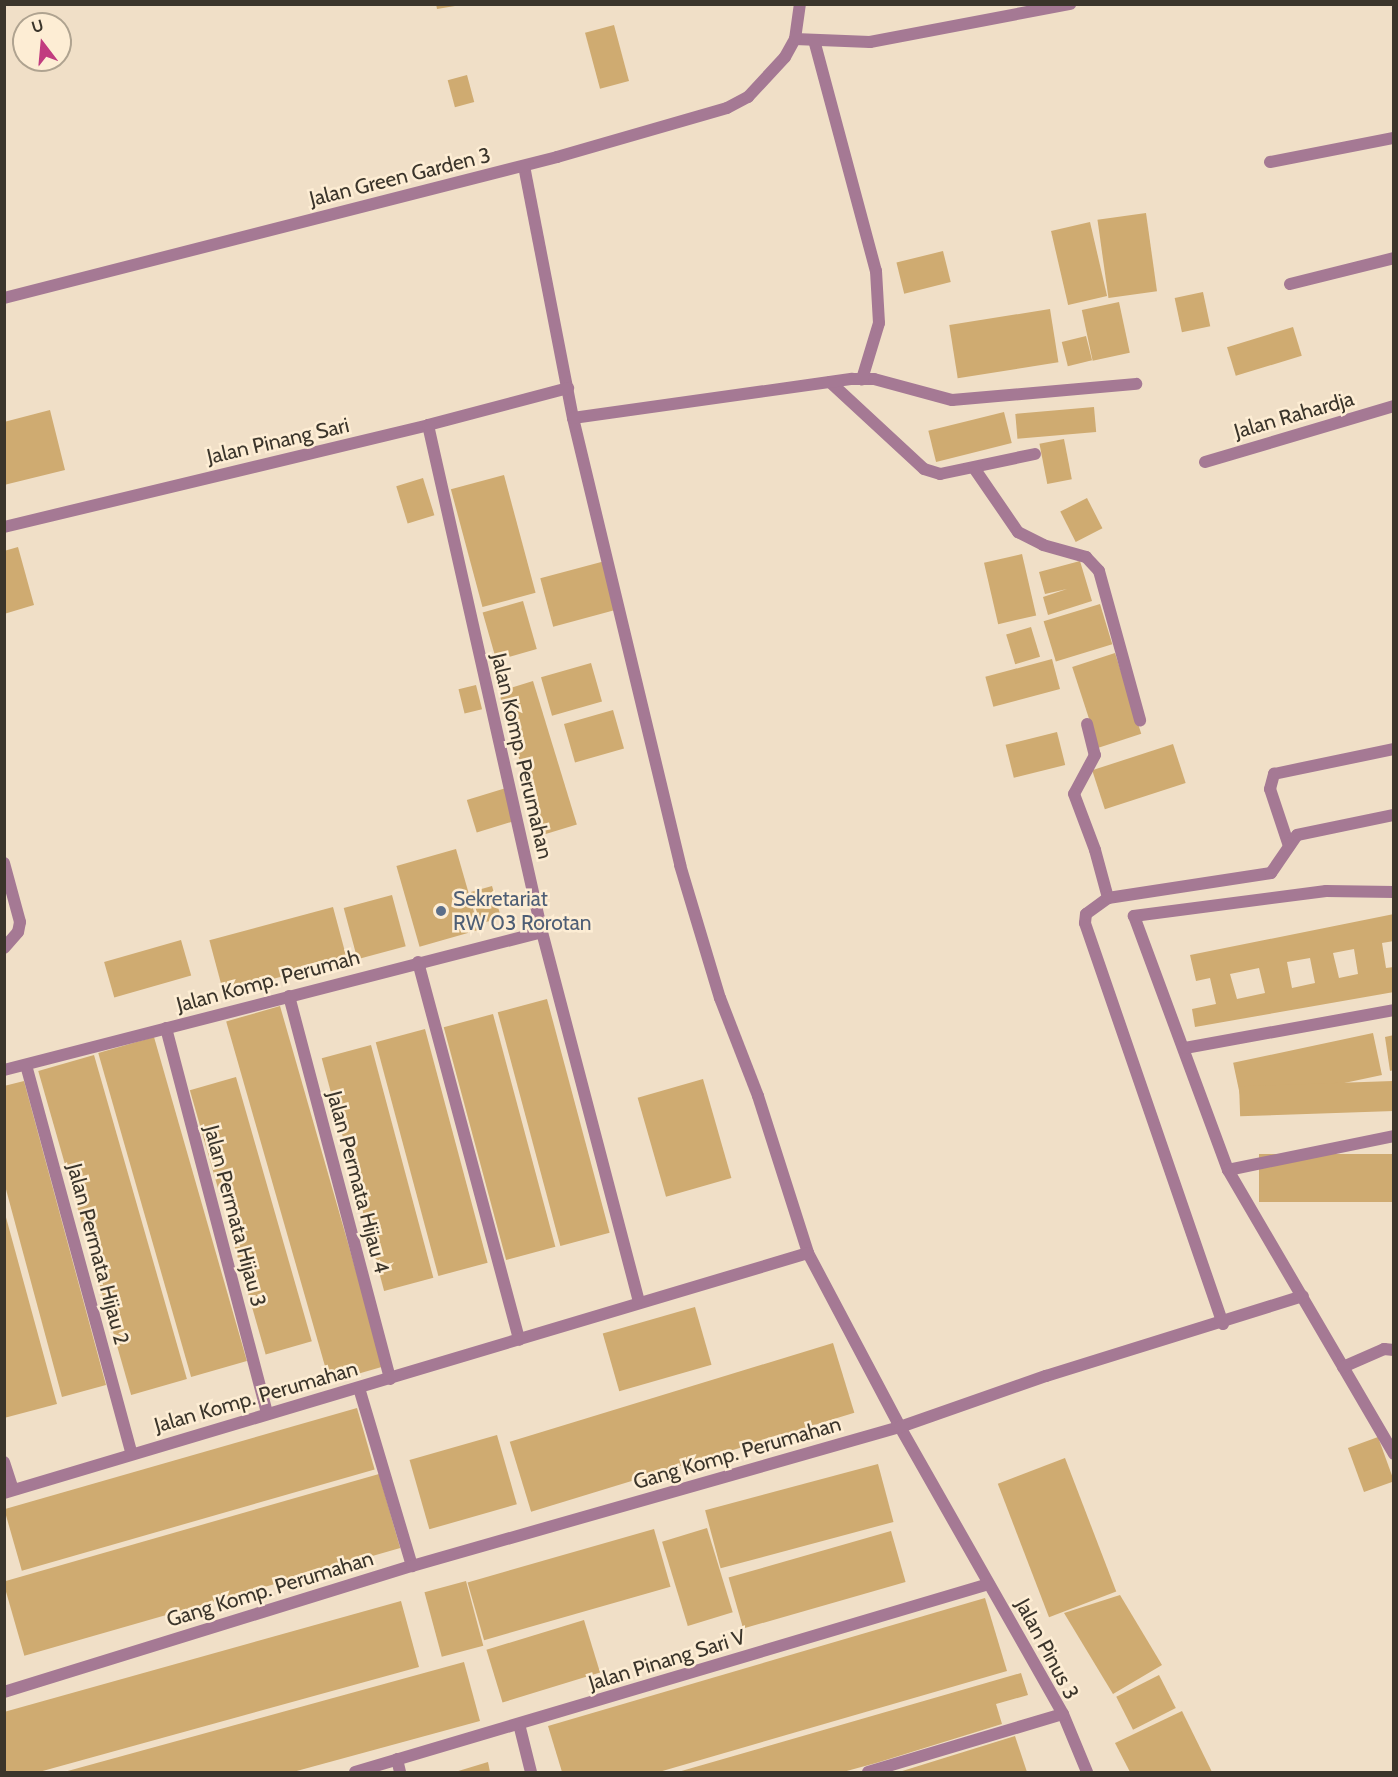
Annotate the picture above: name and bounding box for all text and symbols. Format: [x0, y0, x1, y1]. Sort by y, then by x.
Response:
north arrow [12, 12, 72, 72]
text: U [29, 15, 46, 37]
street label: Jalan Green Garden 3 [307, 142, 493, 212]
street label: Jalan Rahardja [1231, 386, 1357, 444]
street label: Jalan Pinang Sari [204, 412, 352, 470]
street label: Jalan Komp. Perumahan [486, 651, 558, 861]
place label: Sekretariat RW 03 Rorotan [453, 886, 591, 936]
marker: Sekretariat RW 03 Rorotan [434, 904, 448, 918]
street label: Jalan Komp. Perumah [174, 944, 362, 1018]
street label: Jalan Permata Hijau 4 [322, 1088, 394, 1276]
street label: Jalan Permata Hijau 3 [199, 1123, 271, 1309]
street label: Jalan Permata Hijau 2 [62, 1161, 134, 1347]
street label: Jalan Komp. Perumahan [151, 1356, 361, 1438]
street label: Gang Komp. Perumahan [630, 1411, 844, 1495]
street label: Gang Komp. Perumahan [164, 1546, 376, 1632]
street label: Jalan Pinus 3 [1010, 1594, 1084, 1704]
street label: Jalan Pinang Sari V [585, 1624, 749, 1696]

